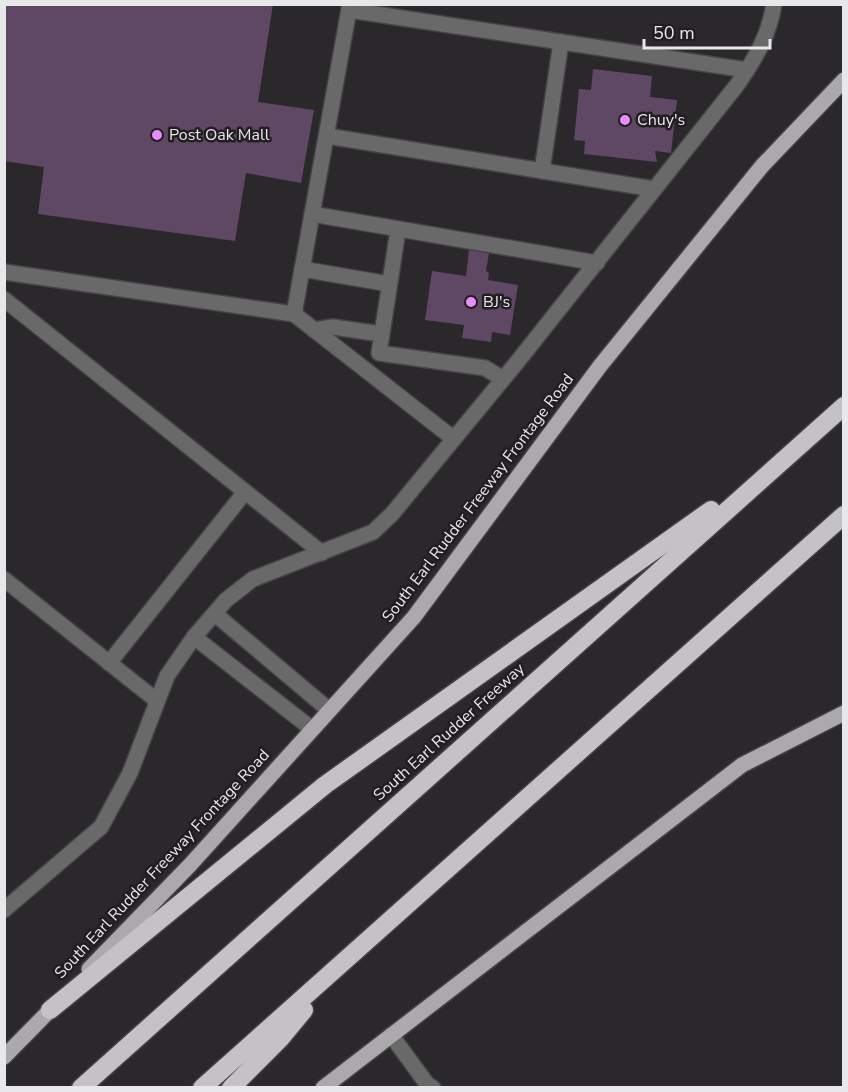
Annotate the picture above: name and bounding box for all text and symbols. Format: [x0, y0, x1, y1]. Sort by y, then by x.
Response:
scale bar [644, 12, 770, 50]
text: 50 m [653, 21, 695, 45]
place label: Chuy's [637, 109, 685, 131]
marker: Chuy's [618, 113, 632, 127]
place label: Post Oak Mall [169, 124, 270, 146]
marker: Post Oak Mall [150, 128, 164, 142]
place label: BJ's [483, 291, 510, 313]
marker: BJ's [464, 295, 478, 309]
street label: South Earl Rudder Freeway Frontage Road [377, 369, 579, 627]
street label: South Earl Rudder Freeway [369, 658, 530, 806]
street label: South Earl Rudder Freeway Frontage Road [50, 745, 274, 983]

